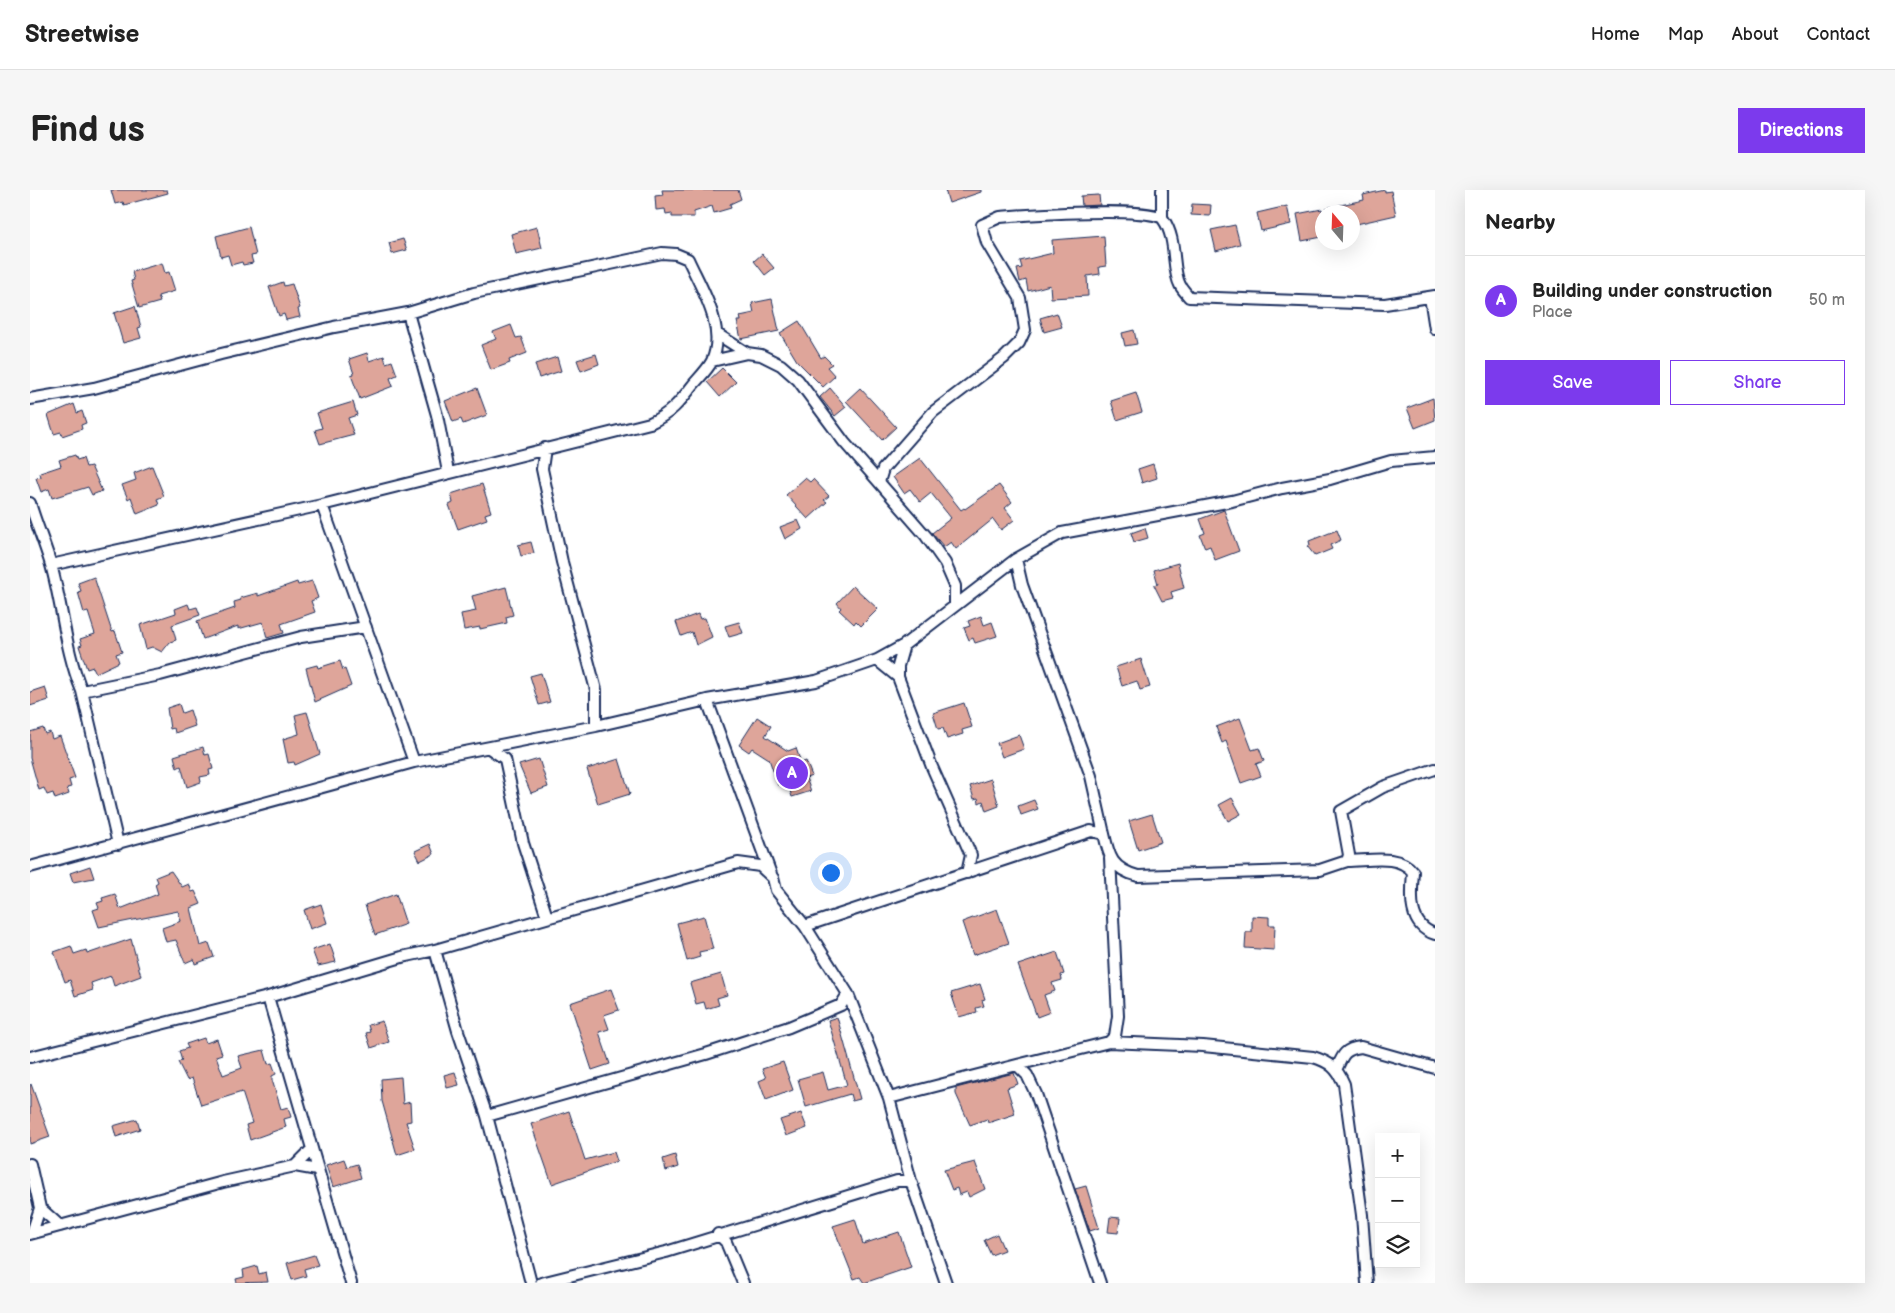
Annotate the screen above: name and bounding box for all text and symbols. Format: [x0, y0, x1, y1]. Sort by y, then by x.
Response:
text: Streetwise [25, 20, 139, 49]
text: Home [1591, 24, 1640, 45]
text: Map [1668, 24, 1704, 45]
text: About [1732, 24, 1779, 45]
text: Contact [1807, 24, 1870, 45]
button: Directions [1738, 108, 1865, 153]
text: Find us [30, 109, 145, 152]
north arrow [1315, 205, 1360, 250]
text: Nearby [1485, 210, 1555, 235]
text: Building under construction [1532, 280, 1772, 303]
text: A [1496, 291, 1506, 310]
text: 50 m [1809, 291, 1845, 310]
text: Place [1532, 303, 1573, 322]
button: Save [1485, 360, 1660, 405]
button: Share [1670, 360, 1845, 405]
pin: A [776, 754, 808, 792]
your location [818, 860, 844, 886]
map controls [1375, 1133, 1420, 1268]
button: + [1375, 1133, 1420, 1178]
button: − [1375, 1178, 1420, 1223]
button: layers [1375, 1223, 1420, 1268]

